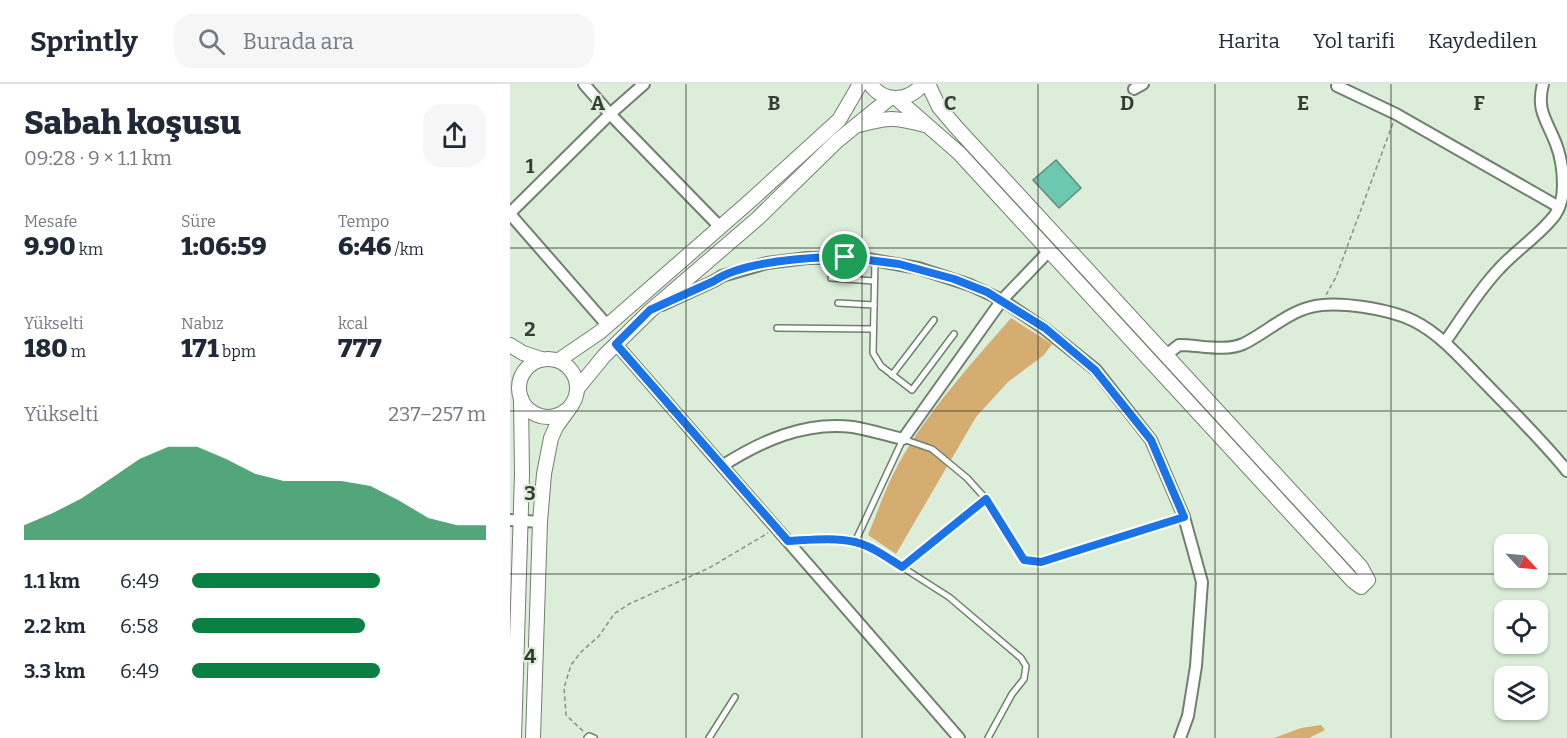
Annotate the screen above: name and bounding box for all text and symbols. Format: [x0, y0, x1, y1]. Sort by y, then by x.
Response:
search box [174, 14, 594, 68]
text: Sprintly [30, 25, 138, 58]
icon: search [195, 25, 228, 58]
text: Burada ara [243, 28, 354, 55]
text: Harita [1218, 28, 1280, 54]
text: Yol tarifi [1313, 28, 1395, 54]
text: Kaydedilen [1428, 28, 1537, 54]
text: A [591, 91, 606, 115]
text: B [768, 91, 781, 115]
text: C [944, 91, 956, 115]
text: D [1120, 91, 1134, 115]
text: E [1297, 91, 1309, 115]
text: F [1473, 91, 1485, 115]
text: Sabah koşusu [24, 103, 241, 143]
button: share [423, 104, 486, 167]
text: 09:28 · 9 × 1.1 km [24, 146, 172, 170]
text: 1 [526, 154, 535, 178]
text: Mesafe [24, 212, 77, 231]
text: Süre [181, 212, 216, 231]
text: Tempo [338, 212, 389, 231]
text: 9.90 [24, 231, 76, 262]
text: 1:06:59 [181, 231, 267, 262]
text: 6:46 [338, 231, 391, 262]
pin [819, 231, 870, 282]
text: km [76, 240, 103, 259]
text: /km [391, 240, 424, 259]
icon: arrive [828, 240, 861, 273]
text: Yükselti [24, 314, 84, 333]
text: Nabız [181, 314, 224, 333]
text: kcal [338, 314, 368, 333]
text: 2 [524, 317, 536, 341]
text: 180 [24, 333, 68, 364]
text: 171 [181, 333, 219, 364]
text: 777 [338, 333, 382, 364]
text: m [68, 342, 86, 361]
text: bpm [219, 342, 256, 361]
text: Yükselti [24, 402, 98, 426]
text: 237–257 m [388, 402, 486, 426]
text: 3 [524, 481, 536, 505]
north arrow [1494, 534, 1548, 588]
map controls [1494, 534, 1548, 720]
text: 1.1 km [24, 569, 80, 593]
text: 6:49 [120, 569, 159, 593]
button: locate [1494, 600, 1548, 654]
text: 2.2 km [24, 614, 86, 638]
text: 6:58 [120, 614, 159, 638]
text: 4 [524, 644, 536, 668]
text: 3.3 km [24, 659, 85, 683]
text: 6:49 [120, 659, 159, 683]
button: layers [1494, 666, 1548, 720]

